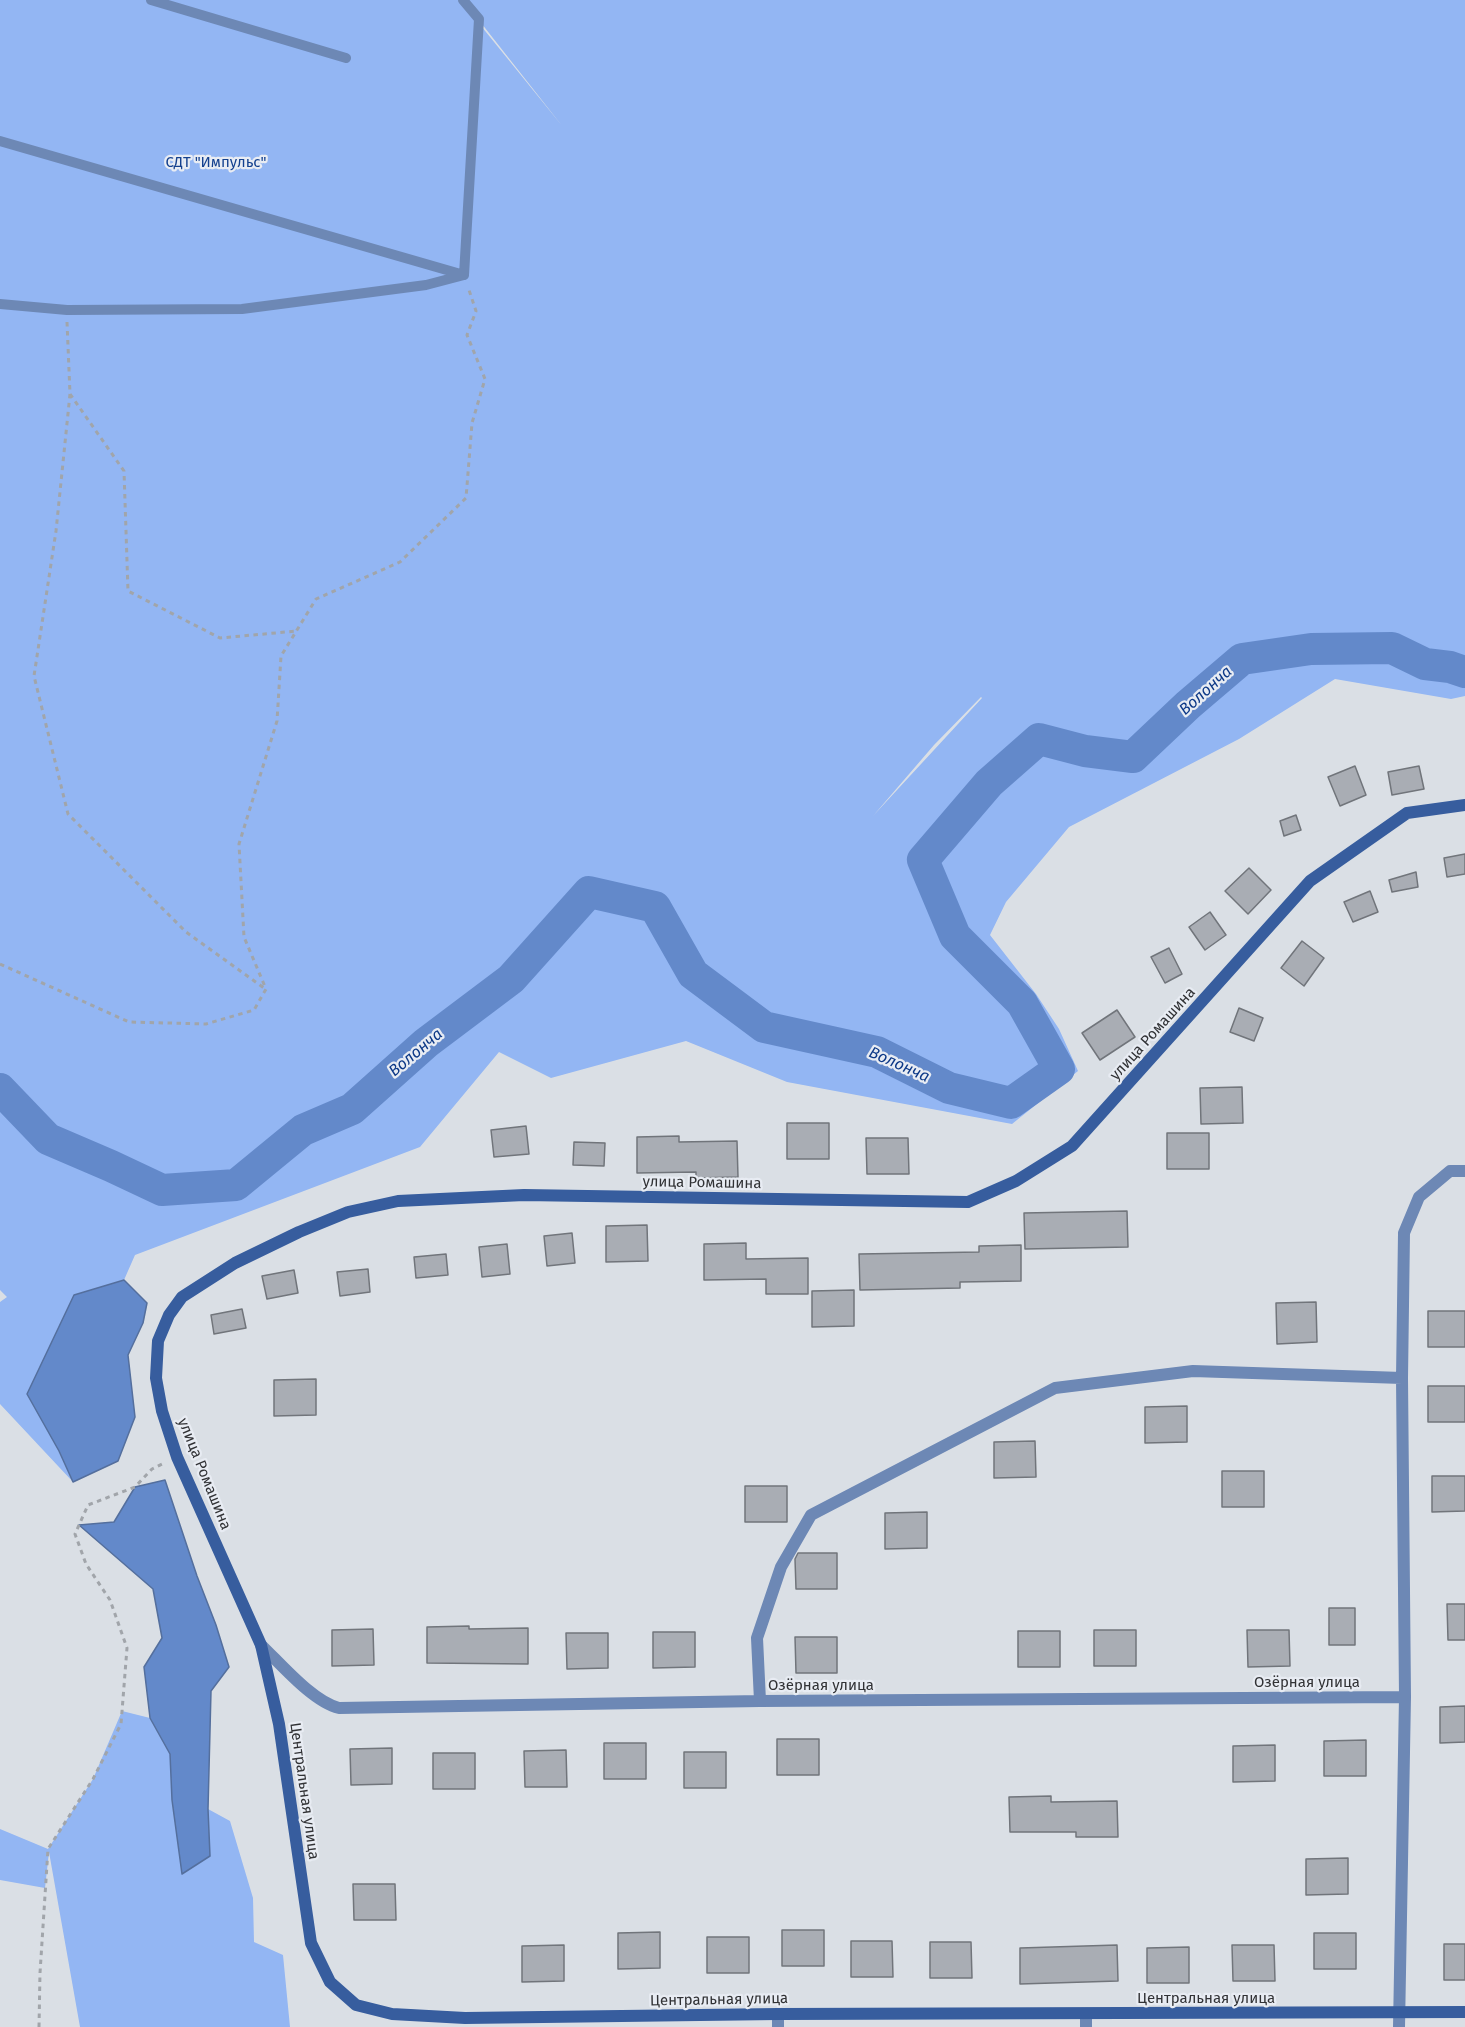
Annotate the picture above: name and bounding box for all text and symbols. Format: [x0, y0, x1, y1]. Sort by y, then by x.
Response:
park label: СДТ "Импульс" [165, 154, 267, 172]
water label: Волонча [1176, 662, 1236, 720]
street label: улица Ромашина [1106, 984, 1200, 1084]
water label: Волонча [385, 1025, 447, 1081]
water label: Волонча [866, 1043, 932, 1087]
street label: улица Ромашина [642, 1173, 762, 1193]
street label: улица Ромашина [173, 1415, 235, 1533]
street label: Озёрная улица [1254, 1674, 1360, 1692]
street label: Озёрная улица [768, 1677, 874, 1695]
street label: Центральная улица [285, 1721, 323, 1861]
street label: Центральная улица [650, 1990, 788, 2010]
street label: Центральная улица [1137, 1990, 1275, 2008]

